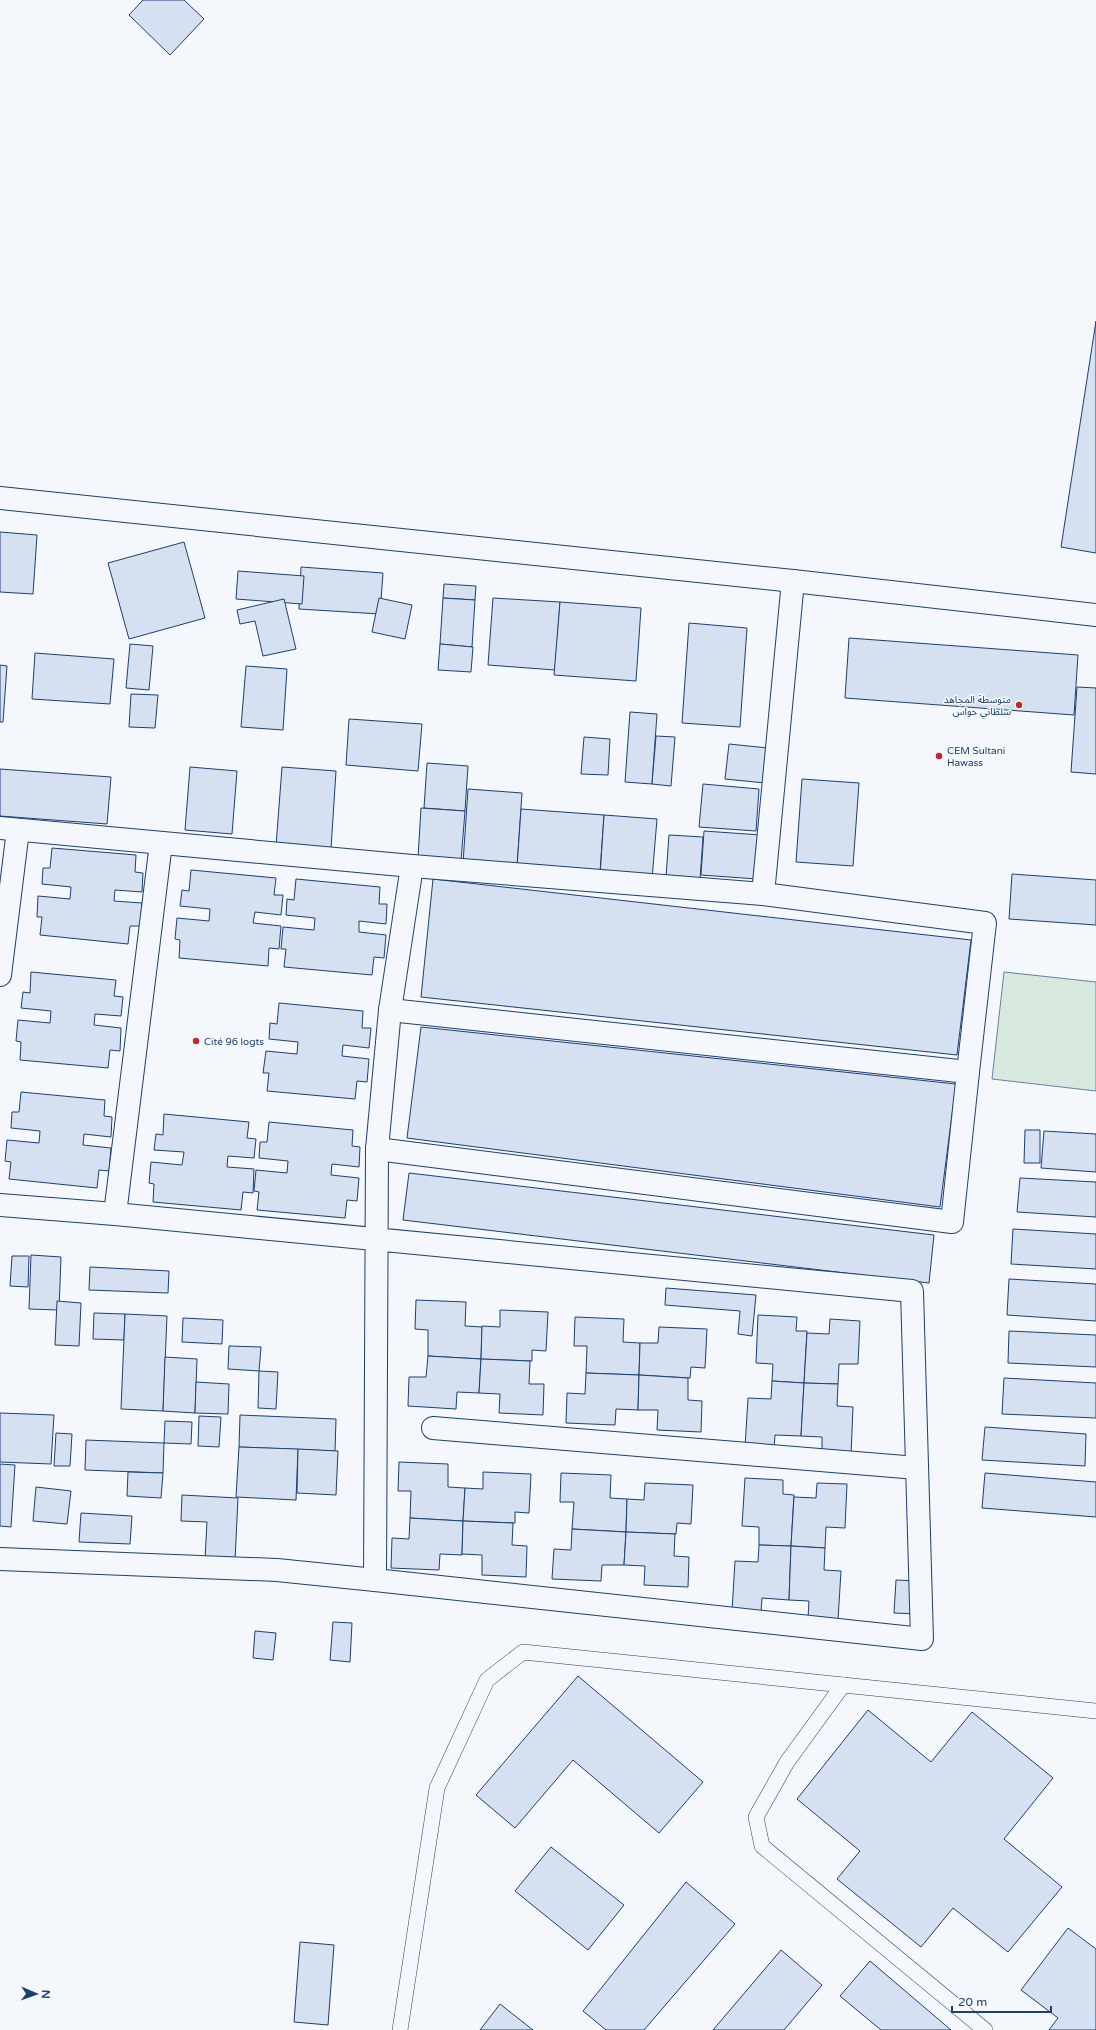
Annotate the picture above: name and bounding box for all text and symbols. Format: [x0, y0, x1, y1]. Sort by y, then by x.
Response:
place label: متوسطة المجاهد سلطاني حواس [944, 694, 1011, 719]
marker: متوسطة المجاهد سلطاني حواس [1014, 700, 1024, 710]
place label: CEM Sultani Hawass [947, 745, 1005, 769]
marker: CEM Sultani Hawass [934, 751, 944, 761]
marker: Cité 96 logts [191, 1036, 201, 1046]
place label: Cité 96 logts [204, 1036, 264, 1048]
north arrow [16, 1974, 56, 2014]
scale bar [952, 1988, 1051, 2014]
text: N [39, 1990, 52, 1999]
text: 20 m [958, 1995, 987, 2009]

